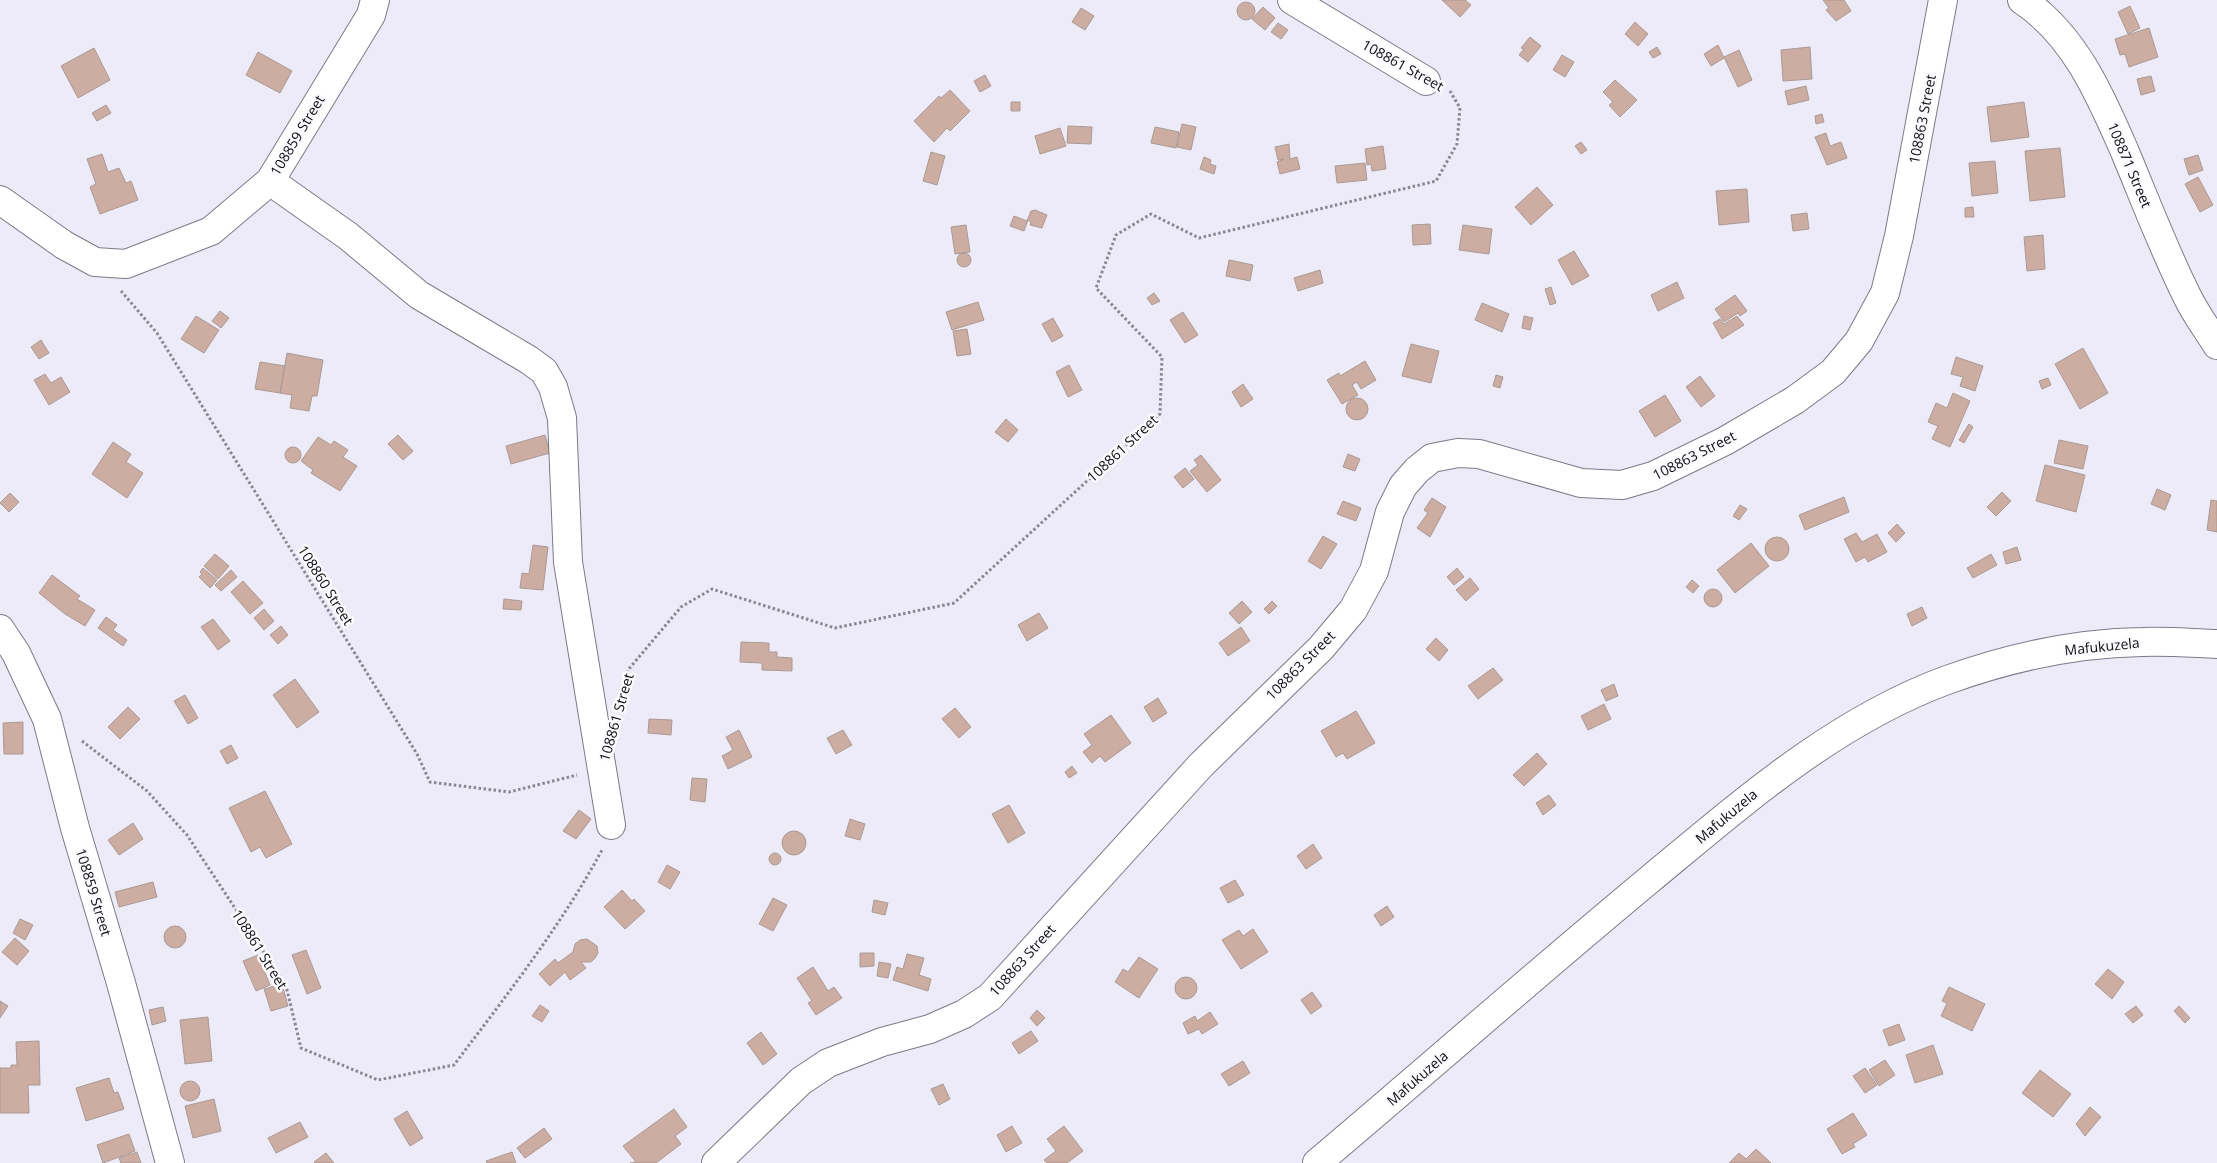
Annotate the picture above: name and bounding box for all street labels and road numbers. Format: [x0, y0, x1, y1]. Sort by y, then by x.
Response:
street label: 108861 Street [1359, 35, 1447, 95]
street label: 108863 Street [1904, 73, 1940, 165]
street label: 108859 Street [265, 91, 329, 179]
street label: 108871 Street [2104, 120, 2156, 210]
street label: 108861 Street [1082, 410, 1162, 486]
street label: 108863 Street [1649, 426, 1739, 484]
street label: 108860 Street [294, 541, 358, 629]
street label: 108863 Street [1261, 626, 1339, 704]
street label: Mafukuzela [2064, 633, 2140, 659]
street label: 108861 Street [594, 671, 638, 763]
street label: Mafukuzela [1691, 785, 1761, 847]
street label: 108859 Street [72, 846, 116, 938]
street label: 108861 Street [228, 905, 292, 993]
street label: 108863 Street [985, 920, 1059, 1000]
street label: Mafukuzela [1382, 1046, 1452, 1110]

